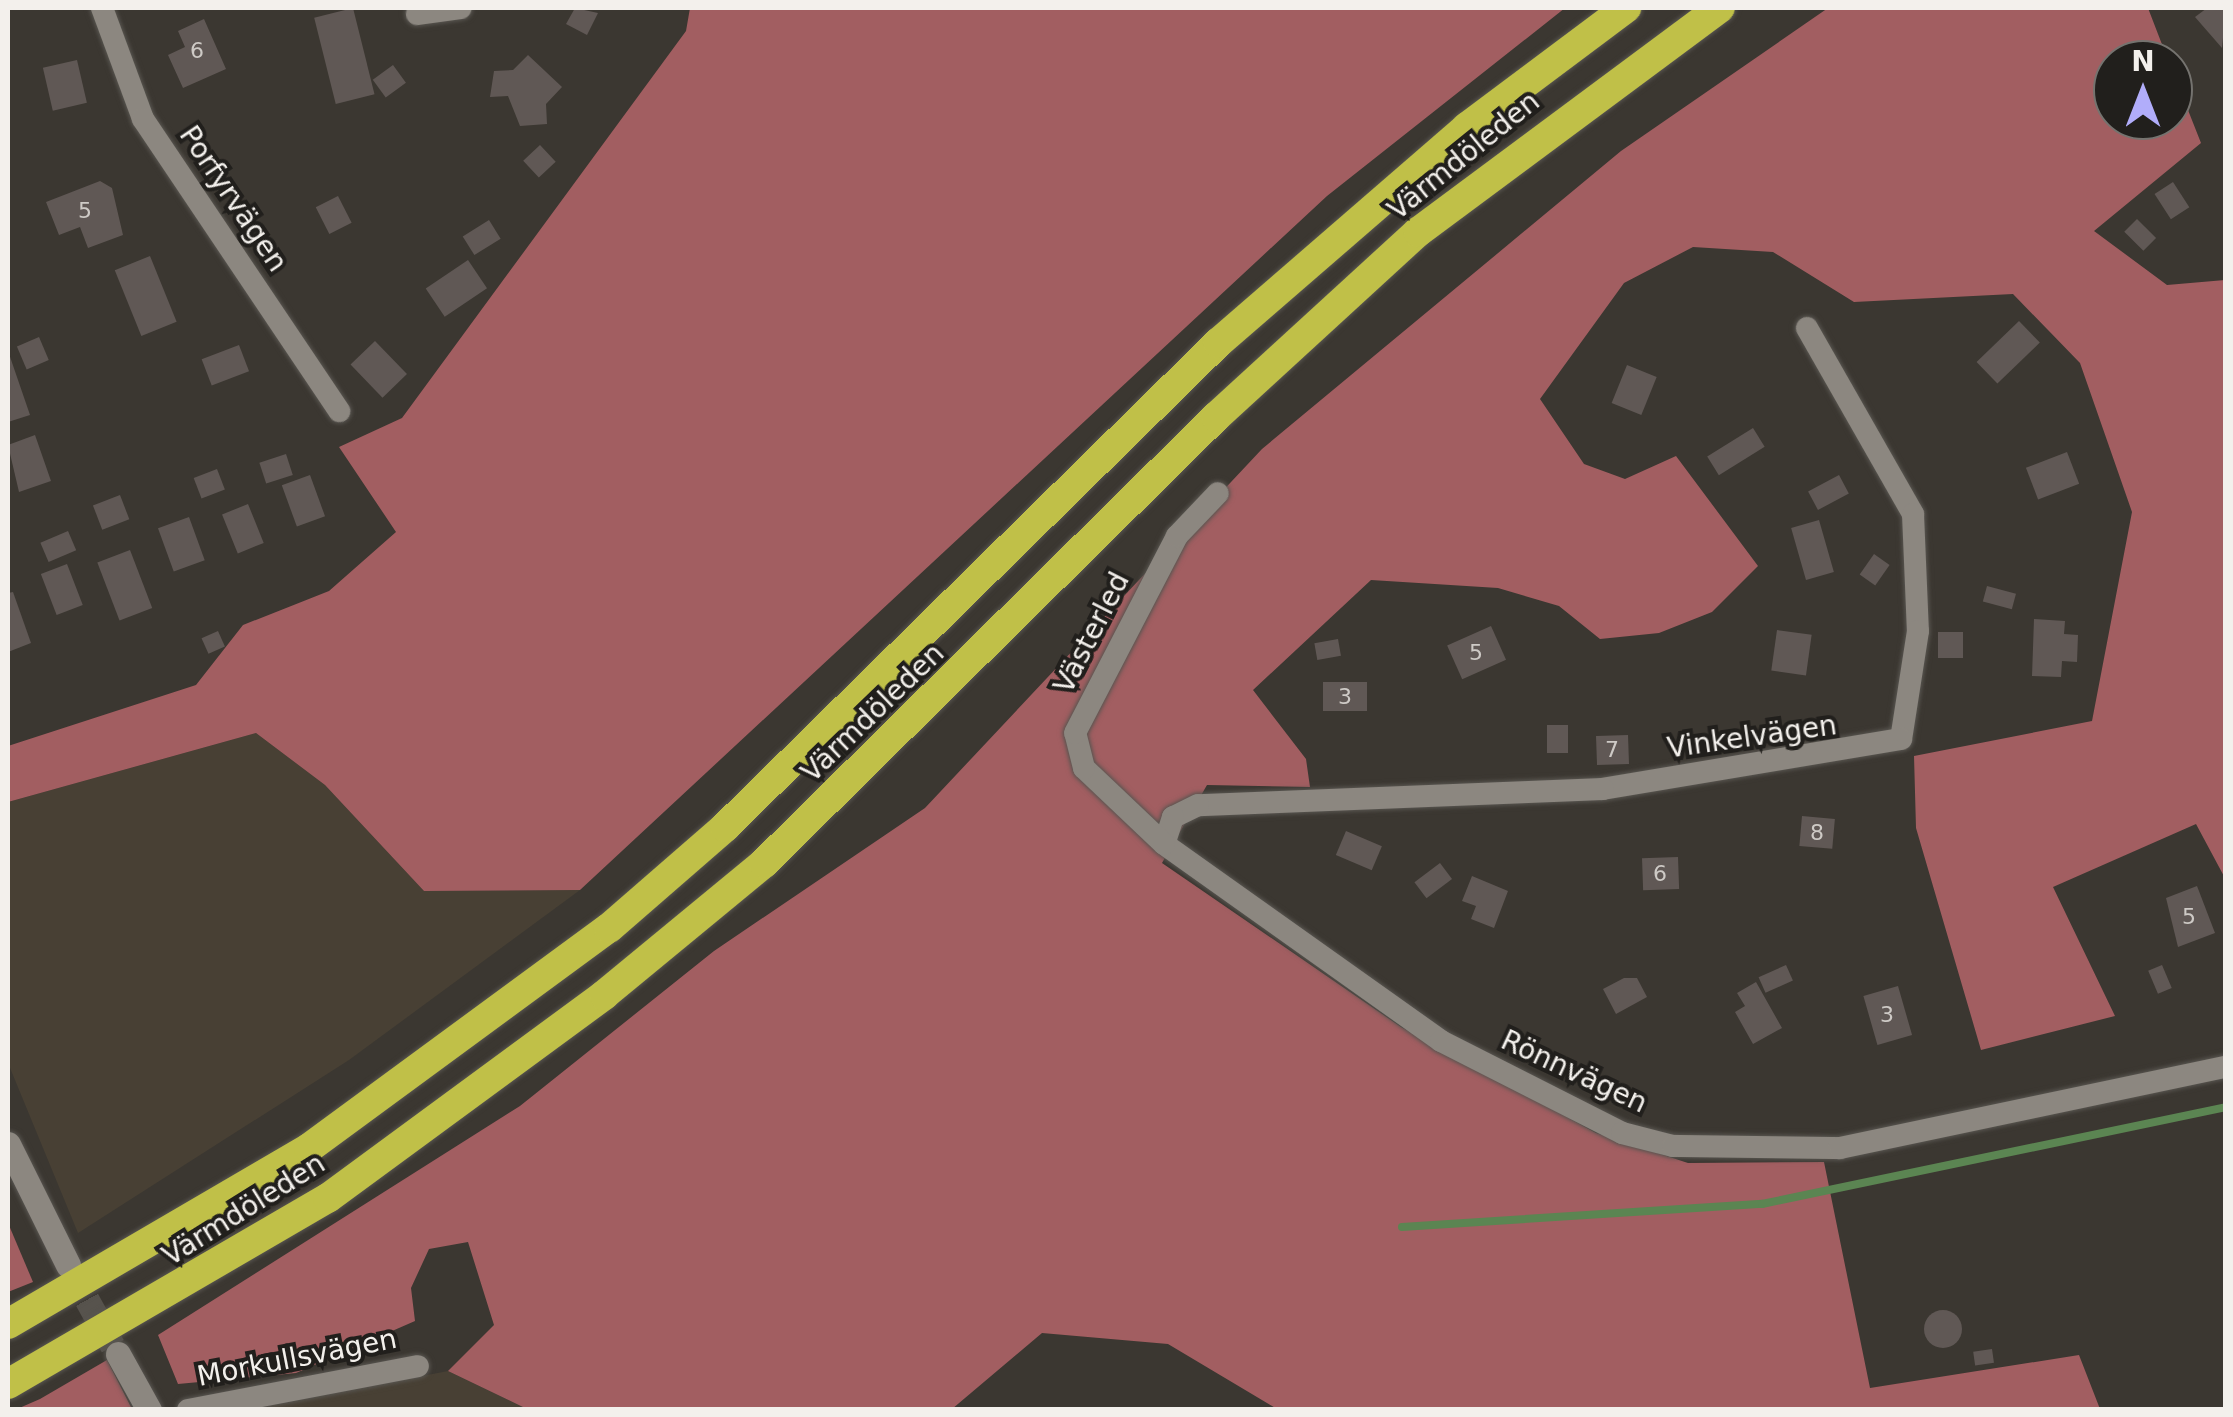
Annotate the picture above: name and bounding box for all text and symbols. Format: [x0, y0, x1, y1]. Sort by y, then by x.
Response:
house number: 6 [190, 38, 204, 64]
north arrow [2093, 40, 2193, 140]
text: N [2131, 45, 2155, 78]
street label: Värmdöleden [1382, 85, 1546, 227]
street label: Porfyrvägen [172, 120, 294, 278]
house number: 5 [78, 198, 92, 224]
street label: Västerled [1047, 567, 1137, 699]
street label: Värmdöleden [795, 637, 951, 789]
house number: 5 [1469, 640, 1483, 666]
house number: 3 [1338, 684, 1352, 710]
street label: Vinkelvägen [1665, 708, 1839, 766]
house number: 7 [1605, 737, 1619, 763]
house number: 8 [1810, 820, 1824, 846]
house number: 6 [1653, 861, 1667, 887]
house number: 5 [2182, 904, 2196, 930]
house number: 3 [1880, 1002, 1894, 1028]
street label: Rönnvägen [1496, 1024, 1652, 1120]
street label: Värmdöleden [157, 1147, 331, 1273]
street label: Morkullsvägen [194, 1322, 400, 1394]

